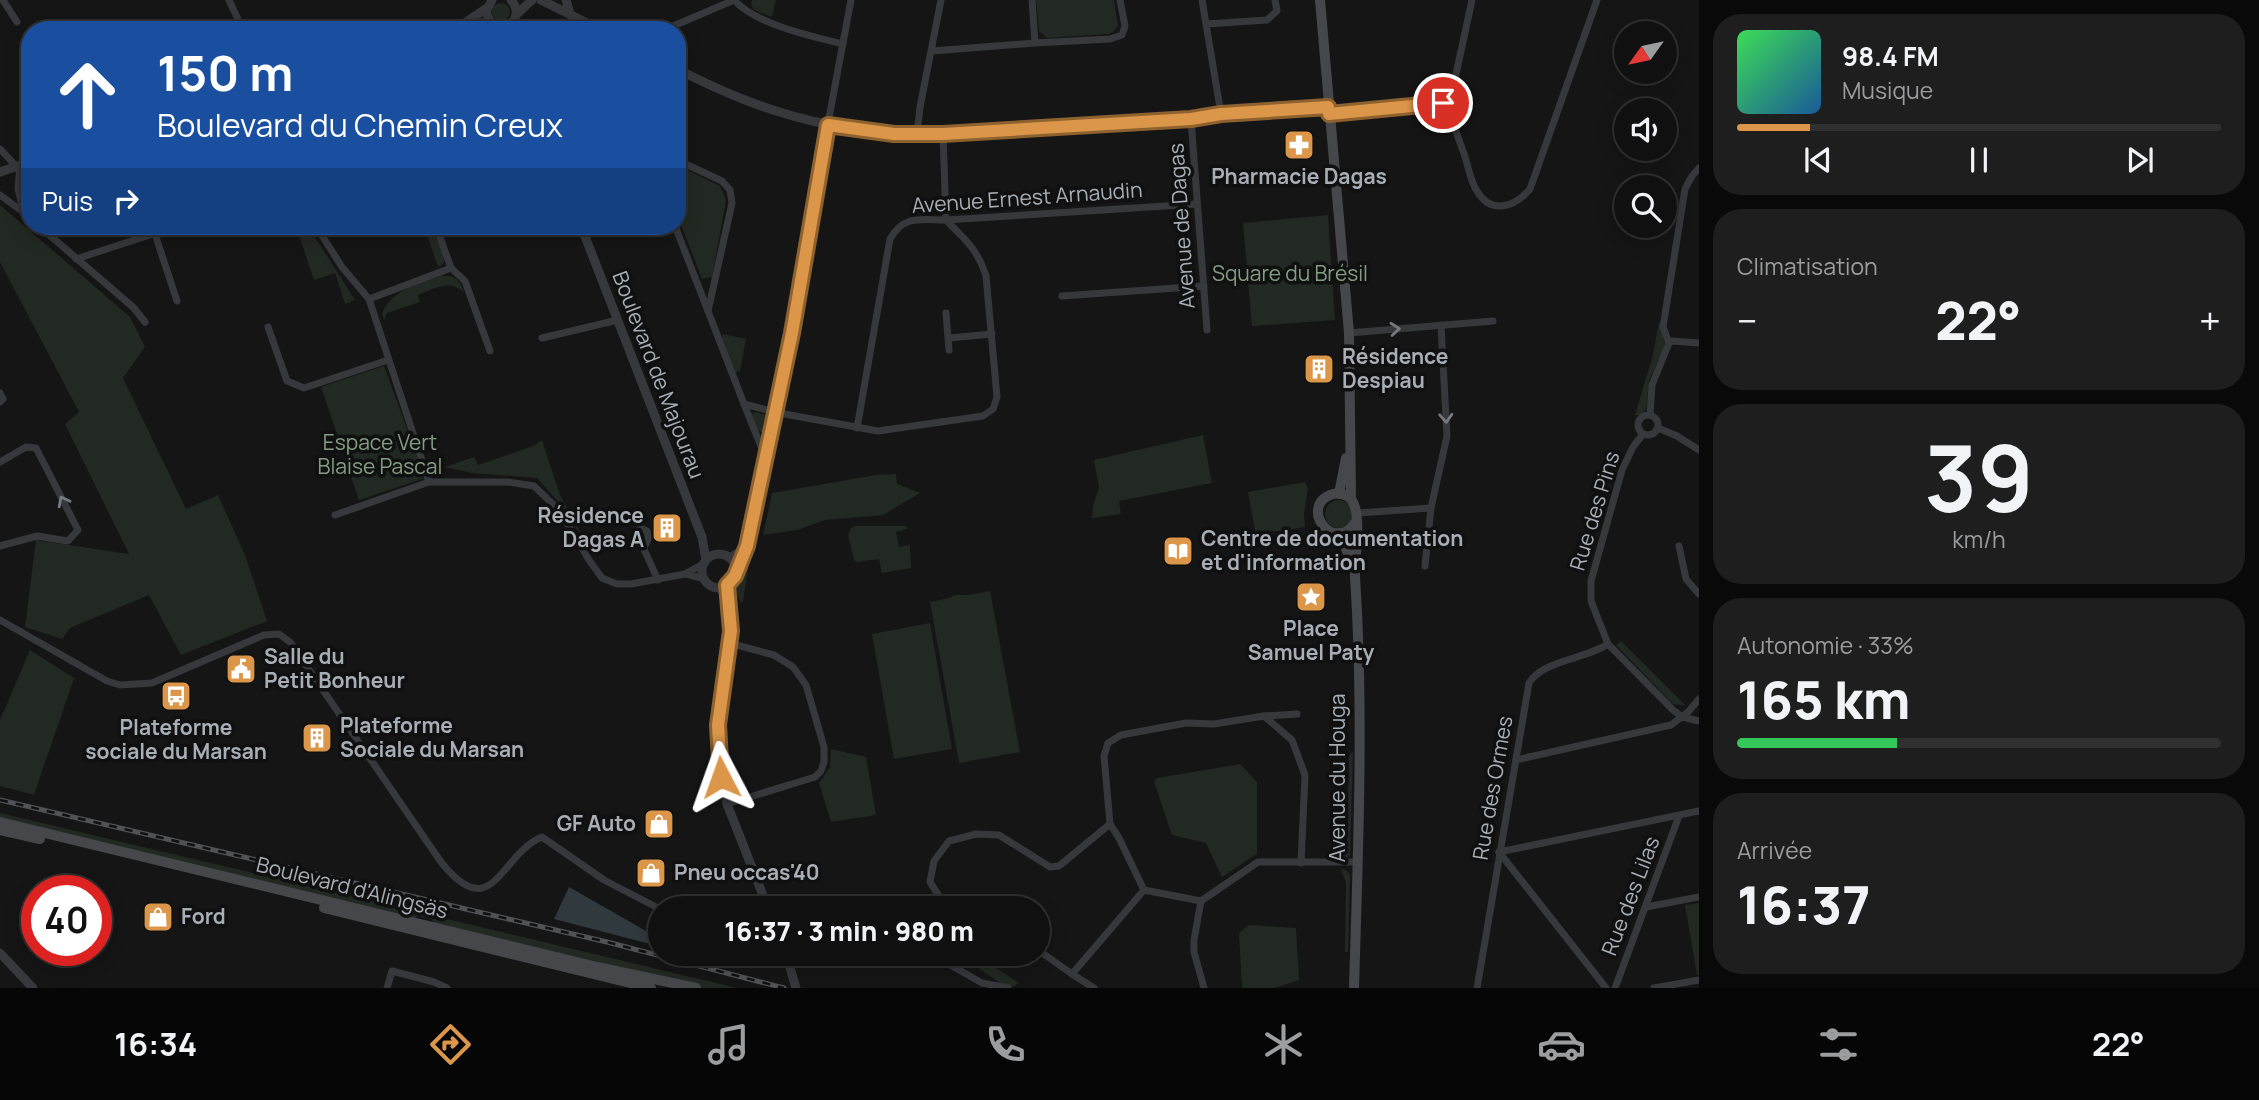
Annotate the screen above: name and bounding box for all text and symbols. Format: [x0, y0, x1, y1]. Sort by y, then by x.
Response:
north arrow [1614, 21, 1676, 84]
map controls [1614, 21, 1677, 238]
text: 98.4 FM [1842, 38, 1939, 74]
text: 150 m [157, 39, 293, 106]
icon: ahead [42, 49, 133, 140]
pin [1413, 73, 1473, 133]
text: Musique [1842, 74, 1933, 106]
icon: arrive [1424, 84, 1462, 122]
button: sound [1614, 98, 1677, 161]
text: Boulevard du Chemin Creux [157, 103, 563, 147]
pharmacy icon: Pharmacie Dagas [1282, 128, 1316, 162]
icon: previous [1799, 141, 1837, 179]
icon: pause [1960, 141, 1998, 179]
icon: next [2121, 141, 2159, 179]
street label: Avenue de Dagas [1161, 142, 1201, 310]
place label: Pharmacie Dagas [1211, 162, 1387, 190]
street label: Avenue Ernest Arnaudin [911, 175, 1143, 219]
button: search [1614, 175, 1677, 238]
icon: right [107, 182, 145, 220]
text: Puis [42, 183, 93, 219]
text: Climatisation [1737, 250, 1878, 282]
park label: Square du Brésil [1212, 259, 1368, 287]
street label: Boulevard de Majourau [606, 267, 711, 482]
text: 22° [1935, 285, 2021, 356]
text: − [1737, 294, 1758, 346]
text: + [2199, 294, 2221, 346]
one-way arrow [1390, 322, 1401, 337]
place label: Résidence Despiau [1342, 342, 1448, 394]
building icon: Résidence Despiau [1302, 352, 1336, 386]
one-way arrow [1438, 413, 1453, 424]
text: 39 [1924, 415, 2034, 539]
park label: Espace Vert Blaise Pascal [318, 428, 442, 480]
street label: Rue des Pins [1563, 448, 1625, 574]
one-way arrow [58, 496, 72, 508]
place label: Résidence Dagas A [538, 501, 644, 553]
building icon: Résidence Dagas A [650, 511, 684, 545]
text: km/h [1952, 523, 2006, 555]
place label: Centre de documentation et d'information [1201, 524, 1463, 576]
library icon: Centre de documentation et d'information [1161, 534, 1195, 568]
place icon: Place Samuel Paty [1294, 580, 1328, 614]
place label: Place Samuel Paty [1248, 614, 1374, 666]
text: Autonomie · 33% [1737, 629, 1914, 661]
place label: Salle du Petit Bonheur [264, 642, 405, 694]
public building icon: Salle du Petit Bonheur [224, 652, 258, 686]
text: 165 km [1737, 664, 1910, 735]
bus stop icon: Plateforme sociale du Marsan [159, 679, 193, 713]
street label: Avenue du Houga [1323, 694, 1351, 862]
place label: Plateforme Sociale du Marsan [340, 711, 524, 763]
place label: Plateforme sociale du Marsan [85, 713, 267, 765]
street label: Rue des Ormes [1466, 714, 1518, 862]
building icon: Plateforme Sociale du Marsan [300, 721, 334, 755]
position arrow [684, 740, 758, 814]
shop icon: GF Auto [642, 807, 676, 841]
place label: GF Auto [557, 809, 636, 837]
street label: Rue des Lilas [1595, 832, 1666, 959]
text: Arrivée [1737, 834, 1812, 866]
street label: Boulevard d'Alingsäs [254, 850, 451, 924]
shop icon: Pneu occas'40 [634, 856, 668, 890]
place label: Pneu occas'40 [674, 858, 820, 886]
text: 16:37 [1737, 869, 1871, 940]
speed limit sign: 40 [21, 875, 112, 966]
shop icon: Ford [141, 900, 175, 934]
place label: Ford [181, 902, 226, 930]
text: 16:37 · 3 min · 980 m [724, 913, 974, 949]
icon: directions [426, 1020, 475, 1069]
icon: music [704, 1020, 753, 1069]
icon: phone [981, 1020, 1030, 1069]
icon: climate [1259, 1020, 1308, 1069]
icon: car [1537, 1020, 1586, 1069]
icon: filters [1814, 1020, 1863, 1069]
text: 16:34 [114, 1022, 197, 1066]
text: 22° [2092, 1022, 2145, 1066]

